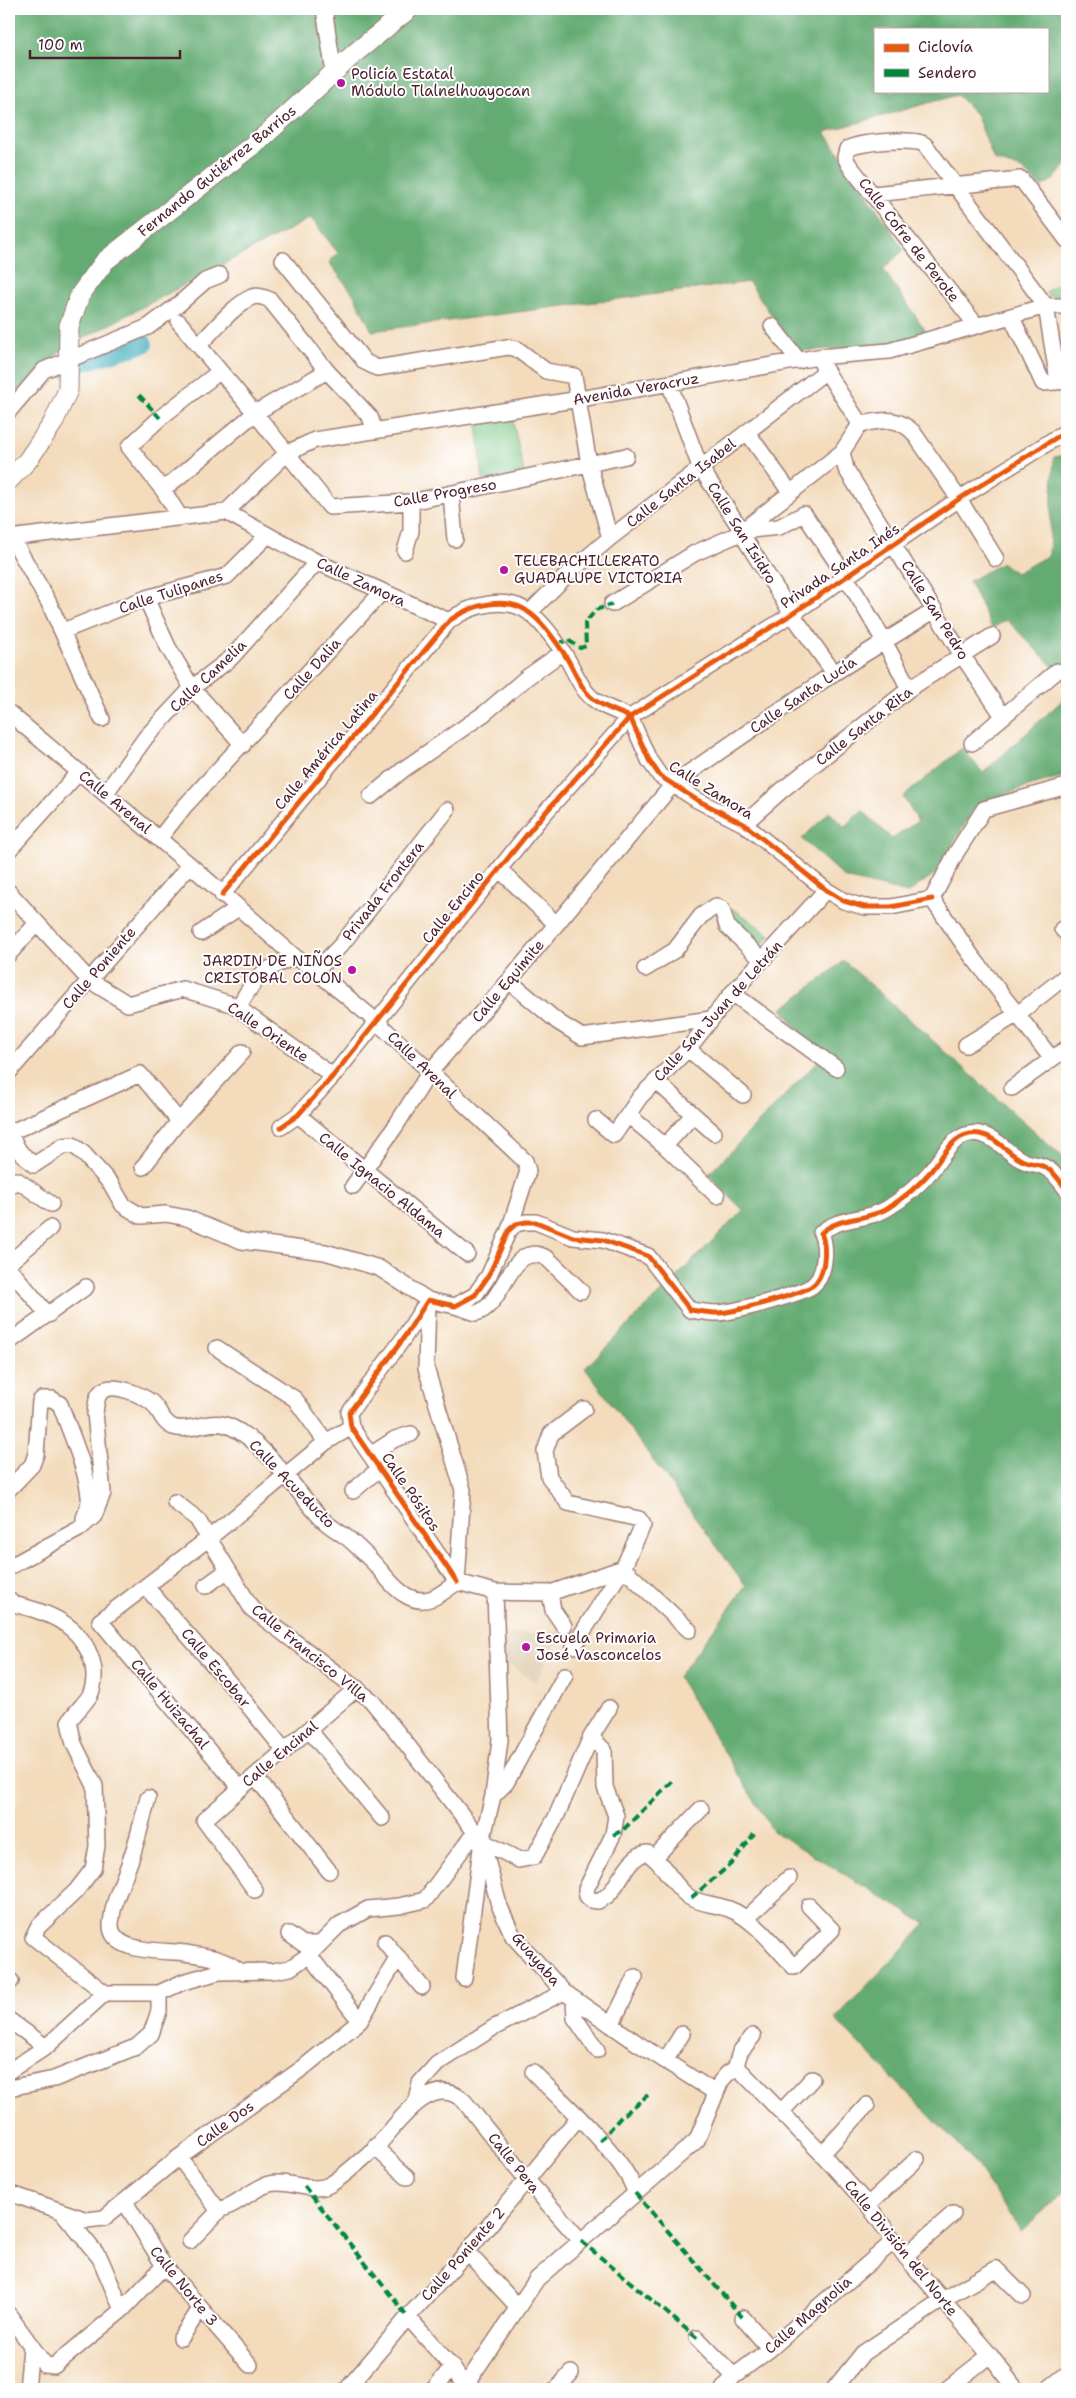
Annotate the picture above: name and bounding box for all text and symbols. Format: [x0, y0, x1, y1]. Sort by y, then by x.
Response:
scale bar [30, 28, 180, 60]
legend [874, 28, 1048, 92]
text: 100 m [38, 35, 83, 55]
text: Ciclovía [918, 37, 974, 57]
text: Sendero [918, 63, 977, 83]
place label: Policía Estatal Módulo Tlalnelhuayocan [351, 64, 530, 101]
marker: Policía Estatal Módulo Tlalnelhuayocan [335, 77, 347, 89]
street label: Fernando Gutiérrez Barrios [134, 101, 300, 241]
street label: Calle Cofre de Perote [854, 174, 964, 306]
street label: Avenida Veracruz [571, 368, 701, 410]
street label: Calle Santa Isabel [622, 434, 740, 532]
street label: Calle Progreso [392, 474, 498, 512]
street label: Calle San Isidro [703, 478, 781, 588]
street label: Privada Santa Inés [776, 519, 904, 613]
place label: TELEBACHILLERATO GUADALUPE VICTORIA [514, 551, 683, 588]
street label: Calle Zamora [313, 553, 409, 612]
street label: Calle San Pedro [896, 557, 974, 663]
marker: TELEBACHILLERATO GUADALUPE VICTORIA [498, 564, 510, 576]
street label: Calle Tulipanes [116, 566, 226, 618]
street label: Calle Dalia [279, 633, 346, 704]
street label: Calle Camelia [165, 635, 251, 717]
street label: Calle Santa Lucía [746, 652, 861, 738]
street label: Calle Santa Rita [811, 681, 917, 770]
street label: Calle América Latina [270, 685, 383, 814]
street label: Calle Zamora [665, 756, 758, 824]
street label: Calle Arenal [74, 766, 156, 839]
street label: Privada Frontera [338, 836, 429, 945]
street label: Calle Encino [417, 866, 489, 948]
street label: Calle Poniente [58, 923, 140, 1013]
street label: Calle Equimite [467, 935, 549, 1027]
street label: Calle San Juan de Letrán [649, 936, 787, 1086]
place label: JARDIN DE NIÑOS CRISTOBAL COLON [203, 949, 342, 988]
marker: JARDIN DE NIÑOS CRISTOBAL COLON [346, 964, 358, 976]
street label: Calle Oriente [223, 997, 313, 1067]
street label: Calle Arenal [383, 1027, 461, 1103]
street label: Calle Ignacio Aldama [315, 1128, 450, 1243]
street label: Calle Acueducto [245, 1435, 339, 1533]
street label: Calle Pósitos [377, 1448, 445, 1536]
street label: Calle Francisco Villa [247, 1600, 373, 1707]
street label: Calle Escobar [177, 1624, 255, 1712]
place label: Escuela Primaria José Vasconcelos [536, 1628, 662, 1665]
marker: Escuela Primaria José Vasconcelos [520, 1641, 532, 1653]
street label: Calle Huizachal [126, 1655, 214, 1754]
street label: Calle Encinal [238, 1716, 322, 1792]
street label: Guayaba [507, 1928, 565, 1991]
street label: Calle Dos [192, 2096, 258, 2152]
street label: Calle Pera [483, 2129, 545, 2198]
street label: Calle División del Norte [840, 2176, 962, 2320]
street label: Calle Poniente 2 [417, 2203, 509, 2305]
street label: Calle Norte 3 [145, 2242, 223, 2330]
street label: Calle Magnolia [760, 2271, 856, 2358]

